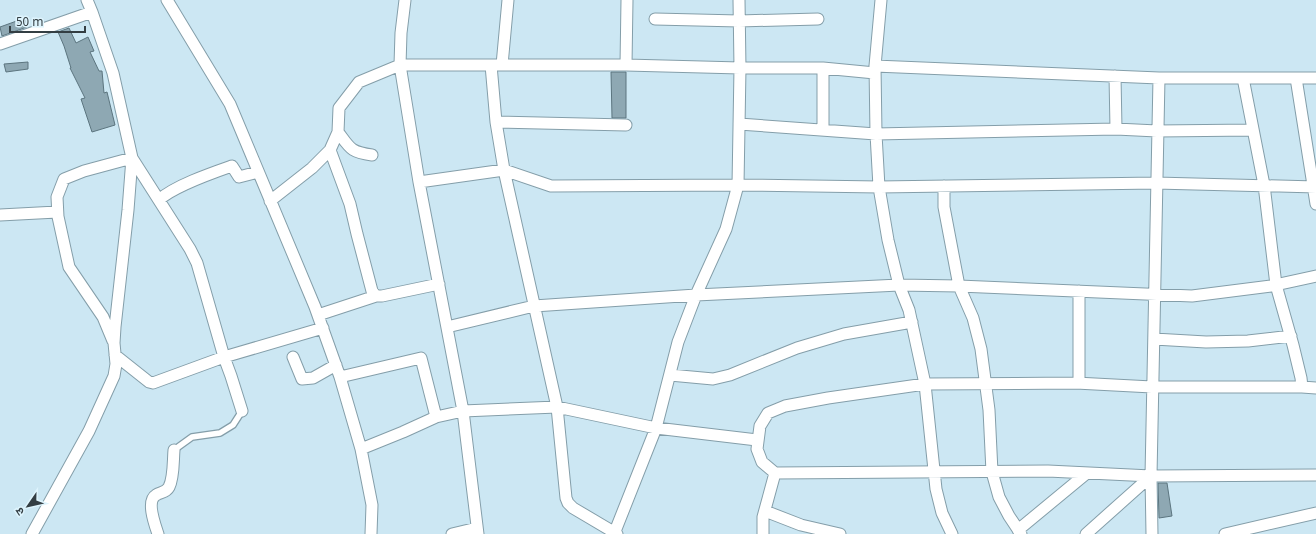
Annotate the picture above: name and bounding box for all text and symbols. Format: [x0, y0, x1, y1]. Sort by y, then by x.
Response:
scale bar [10, 8, 85, 34]
text: 50 m [16, 15, 44, 31]
north arrow [8, 486, 48, 526]
text: उ [13, 504, 28, 518]

